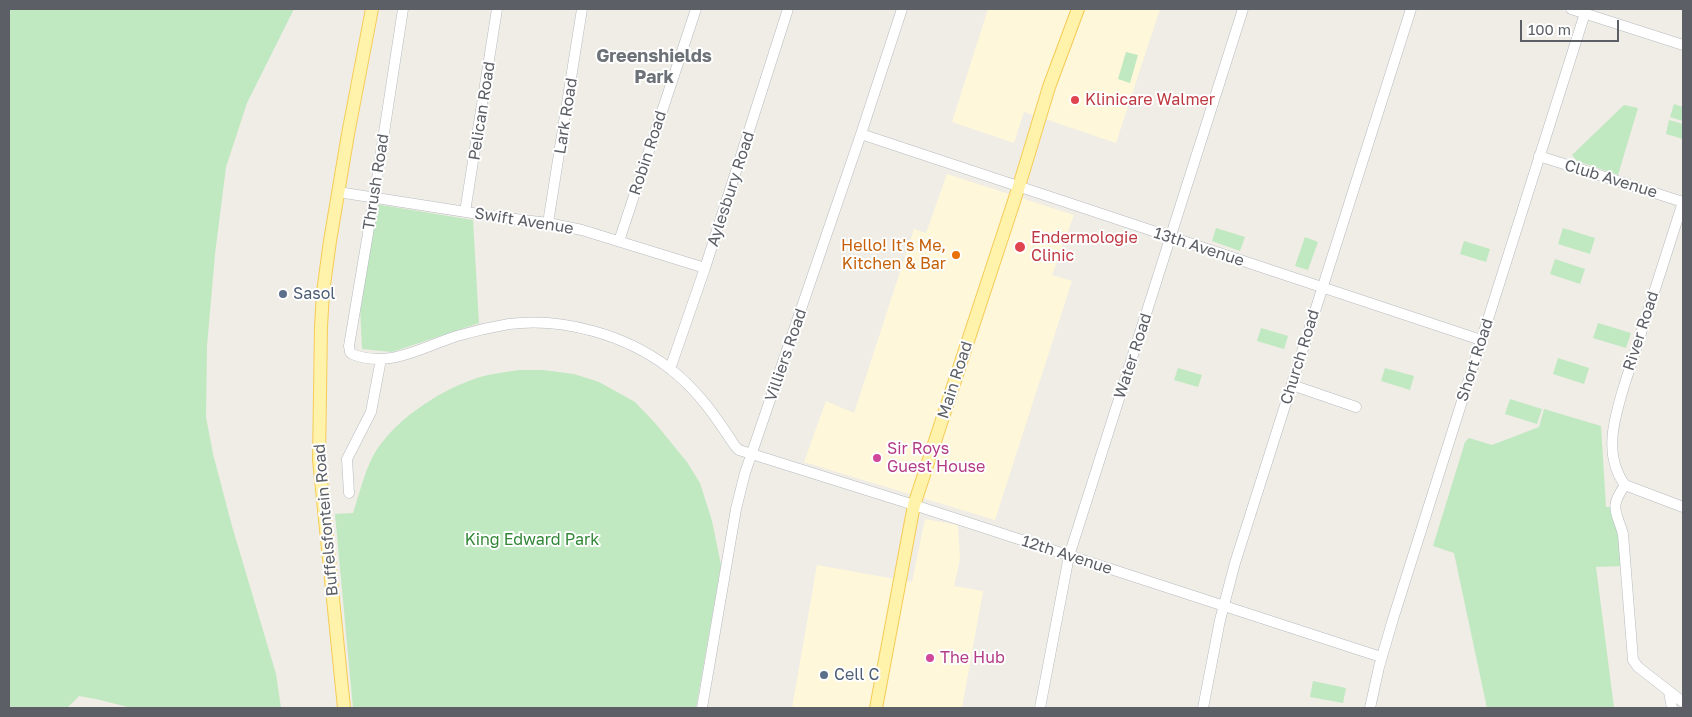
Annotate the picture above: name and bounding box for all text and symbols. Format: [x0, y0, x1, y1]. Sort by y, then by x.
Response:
scale bar [1522, 10, 1621, 42]
text: 100 m [1528, 20, 1571, 38]
district label: Greenshields Park [596, 45, 712, 88]
street label: Pelican Road [465, 60, 499, 162]
street label: Lark Road [551, 77, 581, 155]
place label: Klinicare Walmer [1085, 90, 1215, 110]
marker: Klinicare Walmer [1069, 94, 1081, 106]
street label: Robin Road [625, 108, 671, 198]
street label: Aylesbury Road [703, 129, 759, 249]
street label: Thrush Road [359, 132, 393, 232]
street label: Club Avenue [1562, 156, 1660, 202]
street label: Swift Avenue [473, 204, 575, 238]
street label: 13th Avenue [1151, 223, 1247, 271]
place label: Endermologie Clinic [1031, 228, 1138, 266]
place label: Hello! It's Me, Kitchen & Bar [841, 236, 946, 274]
marker: Endermologie Clinic [1013, 240, 1027, 254]
marker: Hello! It's Me, Kitchen & Bar [950, 249, 962, 261]
place label: Sasol [293, 284, 335, 304]
marker: Sasol [277, 288, 289, 300]
street label: River Road [1619, 289, 1663, 373]
street label: Villiers Road [761, 306, 811, 404]
street label: Church Road [1276, 307, 1324, 407]
street label: Water Road [1110, 311, 1156, 401]
street label: Short Road [1453, 316, 1497, 404]
street label: Main Road [933, 339, 977, 421]
place label: Sir Roys Guest House [887, 439, 985, 477]
street label: Buffelsfontein Road [310, 443, 342, 597]
marker: Sir Roys Guest House [871, 452, 883, 464]
park label: King Edward Park [465, 530, 599, 550]
street label: 12th Avenue [1019, 531, 1115, 579]
place label: The Hub [940, 648, 1005, 668]
marker: The Hub [924, 652, 936, 664]
place label: Cell C [834, 665, 879, 685]
marker: Cell C [818, 669, 830, 681]

